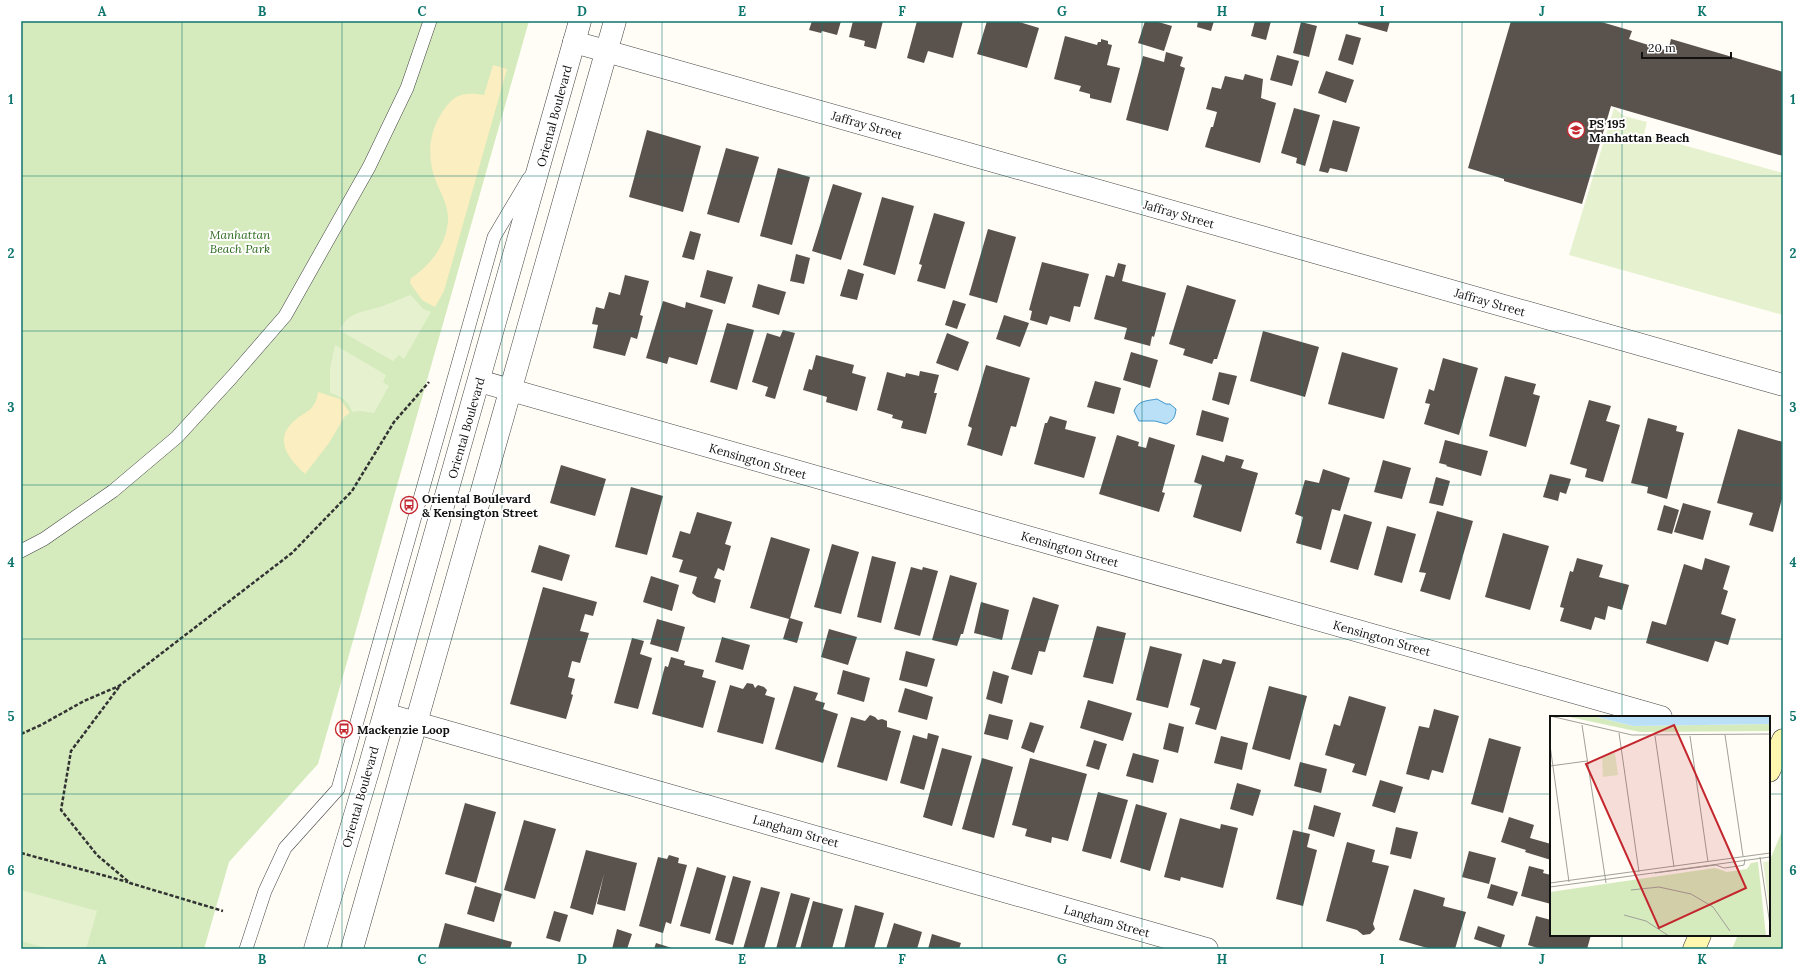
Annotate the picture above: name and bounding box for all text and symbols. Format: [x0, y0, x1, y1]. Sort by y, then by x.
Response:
text: A [98, 3, 107, 20]
text: B [258, 3, 267, 20]
text: C [418, 3, 427, 20]
text: D [577, 3, 587, 20]
text: E [738, 3, 746, 20]
text: F [898, 3, 906, 20]
text: G [1057, 3, 1067, 20]
text: H [1217, 3, 1227, 20]
text: I [1379, 3, 1385, 20]
text: J [1539, 3, 1545, 20]
text: K [1697, 3, 1707, 20]
scale bar [1642, 34, 1731, 60]
text: 20 m [1648, 40, 1676, 55]
street label: Oriental Boulevard [533, 63, 575, 169]
text: 1 [8, 91, 14, 108]
text: 1 [1790, 91, 1796, 108]
street label: Jaffray Street [829, 107, 905, 142]
place label: PS 195 Manhattan Beach [1589, 116, 1690, 145]
school or university icon: PS 195 Manhattan Beach [1566, 120, 1586, 140]
street label: Jaffray Street [1141, 196, 1217, 231]
park label: Manhattan Beach Park [210, 227, 271, 256]
text: 2 [8, 245, 15, 262]
text: 2 [1790, 245, 1797, 262]
street label: Jaffray Street [1452, 284, 1528, 319]
street label: Oriental Boulevard [444, 376, 488, 480]
text: 3 [7, 399, 15, 416]
text: 3 [1789, 399, 1797, 416]
street label: Kensington Street [707, 440, 809, 482]
place label: Oriental Boulevard & Kensington Street [422, 491, 539, 520]
bus stop icon: Oriental Boulevard & Kensington Street [399, 495, 419, 515]
street label: Kensington Street [1019, 528, 1121, 570]
text: 4 [7, 554, 15, 571]
text: 4 [1789, 554, 1797, 571]
street label: Kensington Street [1331, 617, 1433, 659]
text: 5 [7, 708, 15, 725]
text: 5 [1789, 708, 1797, 725]
inset map [1550, 716, 1770, 936]
bus stop icon: Mackenzie Loop [334, 719, 354, 739]
place label: Mackenzie Loop [357, 722, 450, 737]
street label: Oriental Boulevard [338, 745, 382, 849]
street label: Langham Street [751, 812, 841, 851]
text: 6 [7, 862, 15, 879]
text: 6 [1789, 862, 1797, 879]
street label: Langham Street [1062, 902, 1152, 941]
text: A [98, 951, 107, 968]
text: B [258, 951, 267, 968]
text: C [418, 951, 427, 968]
text: D [577, 951, 587, 968]
text: E [738, 951, 746, 968]
text: F [898, 951, 906, 968]
text: G [1057, 951, 1067, 968]
text: H [1217, 951, 1227, 968]
text: I [1379, 951, 1385, 968]
text: J [1539, 951, 1545, 968]
text: K [1697, 951, 1707, 968]

